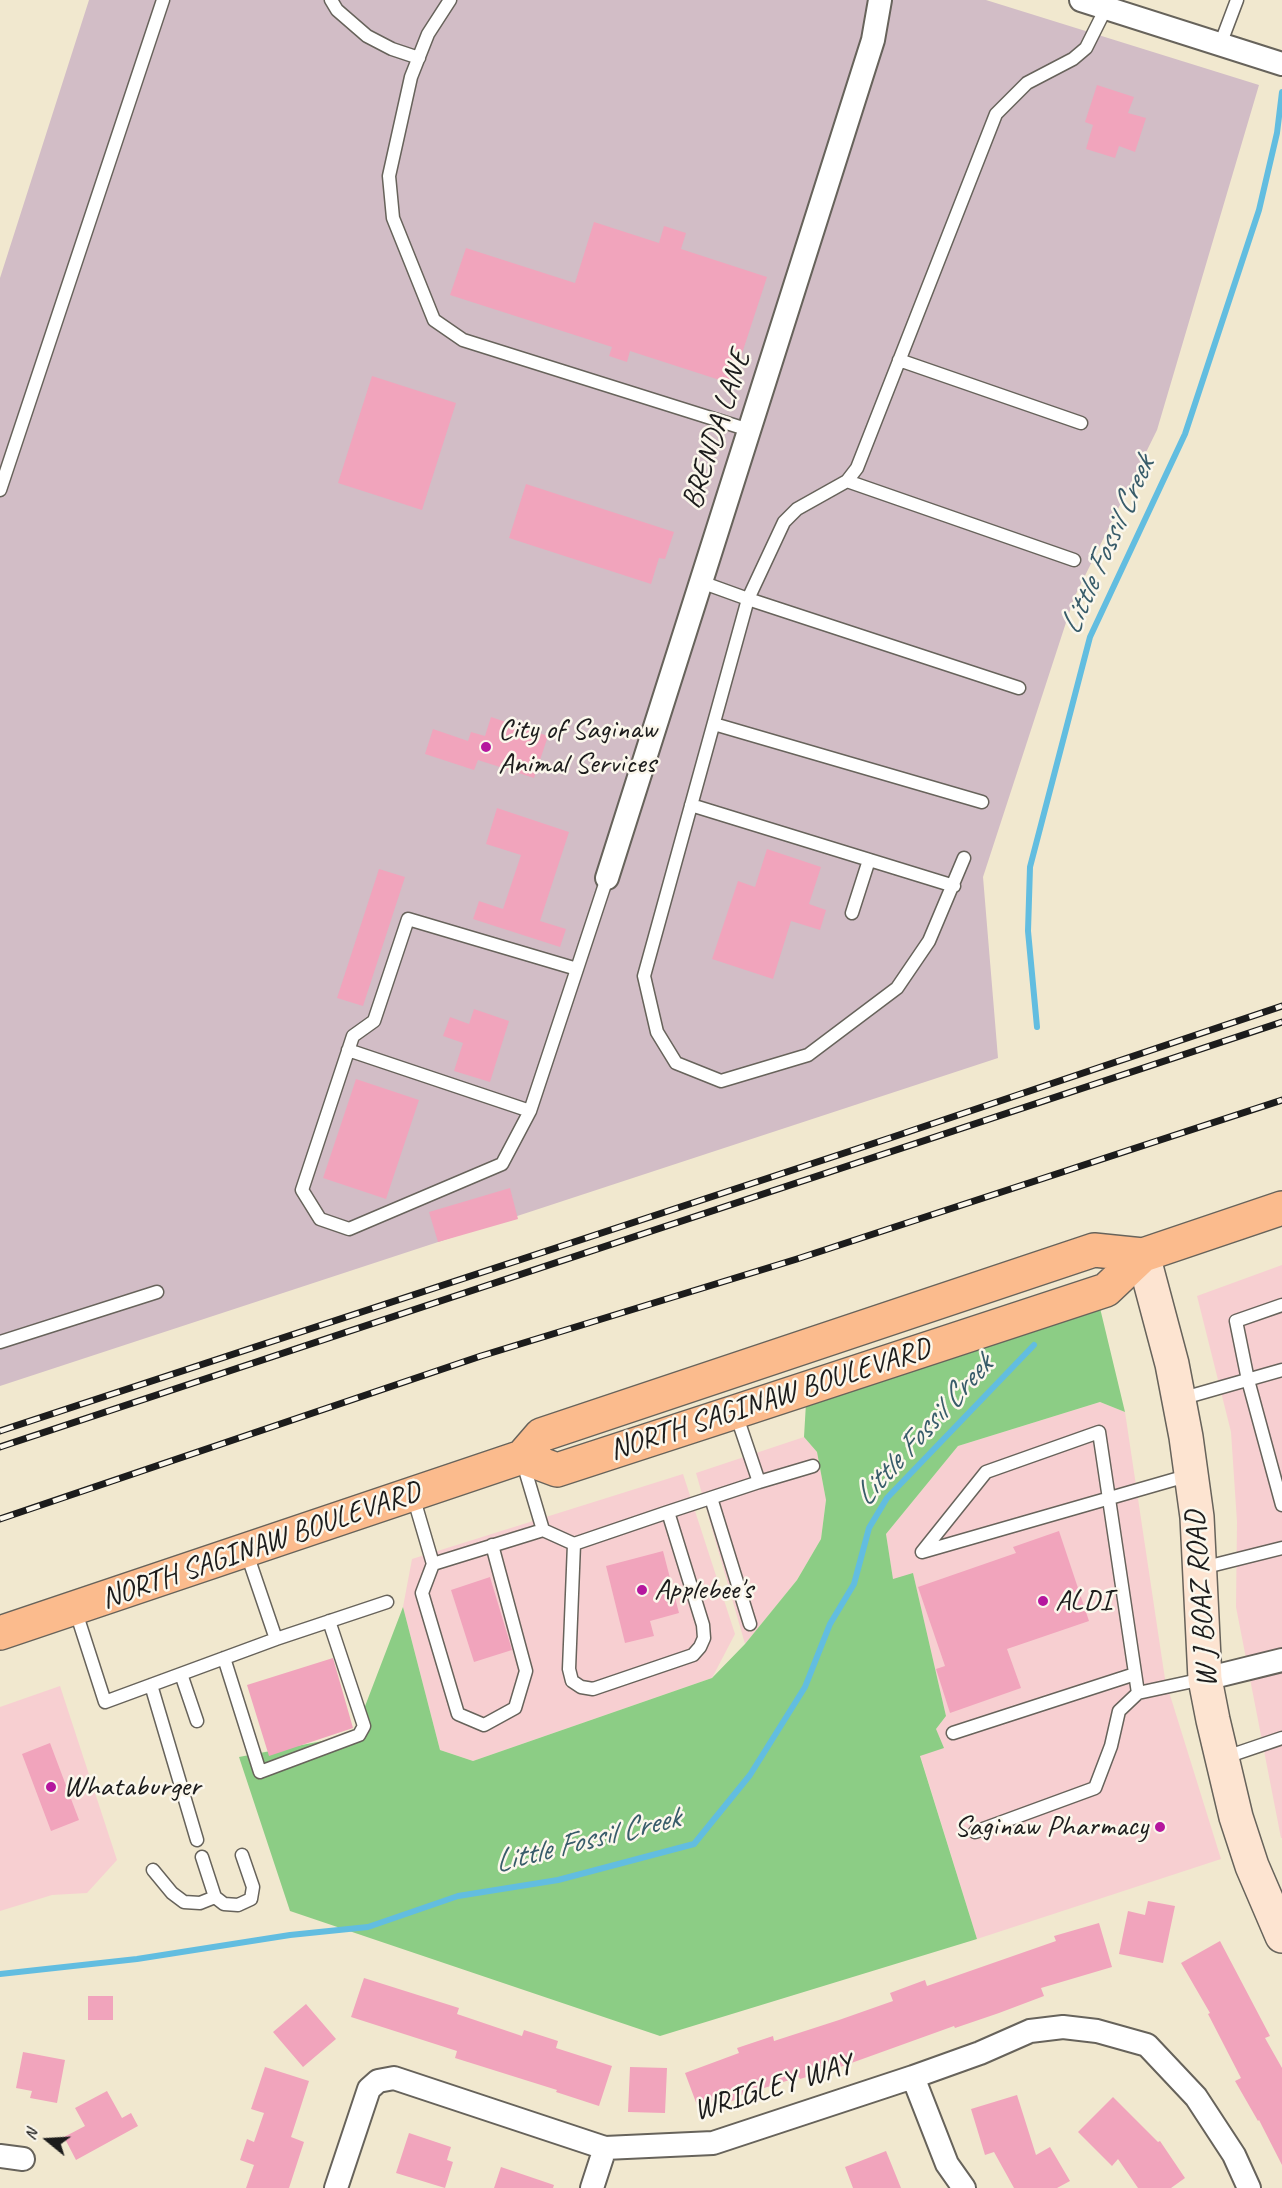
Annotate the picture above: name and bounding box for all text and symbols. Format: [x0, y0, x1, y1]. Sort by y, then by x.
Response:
street label: BRENDA LANE [675, 346, 759, 514]
water label: Little Fossil Creek [1052, 451, 1164, 641]
place label: City of Saginaw Animal Services [498, 712, 657, 783]
marker: City of Saginaw Animal Services [479, 740, 493, 754]
street label: NORTH SAGINAW BOULEVARD [605, 1331, 935, 1469]
water label: Little Fossil Creek [846, 1348, 1002, 1514]
street label: NORTH SAGINAW BOULEVARD [97, 1474, 425, 1618]
street label: W J BOAZ ROAD [1178, 1510, 1226, 1688]
place label: Applebee's [654, 1572, 753, 1608]
marker: Applebee's [635, 1583, 649, 1597]
place label: ALDI [1055, 1583, 1112, 1619]
marker: ALDI [1036, 1594, 1050, 1608]
place label: Whataburger [63, 1769, 201, 1805]
marker: Whataburger [44, 1780, 58, 1794]
water label: Little Fossil Creek [490, 1799, 684, 1883]
place label: Saginaw Pharmacy [954, 1809, 1148, 1845]
marker: Saginaw Pharmacy [1153, 1820, 1167, 1834]
street label: WRIGLEY WAY [689, 2047, 857, 2129]
north arrow [18, 2110, 78, 2170]
text: N [20, 2127, 42, 2142]

